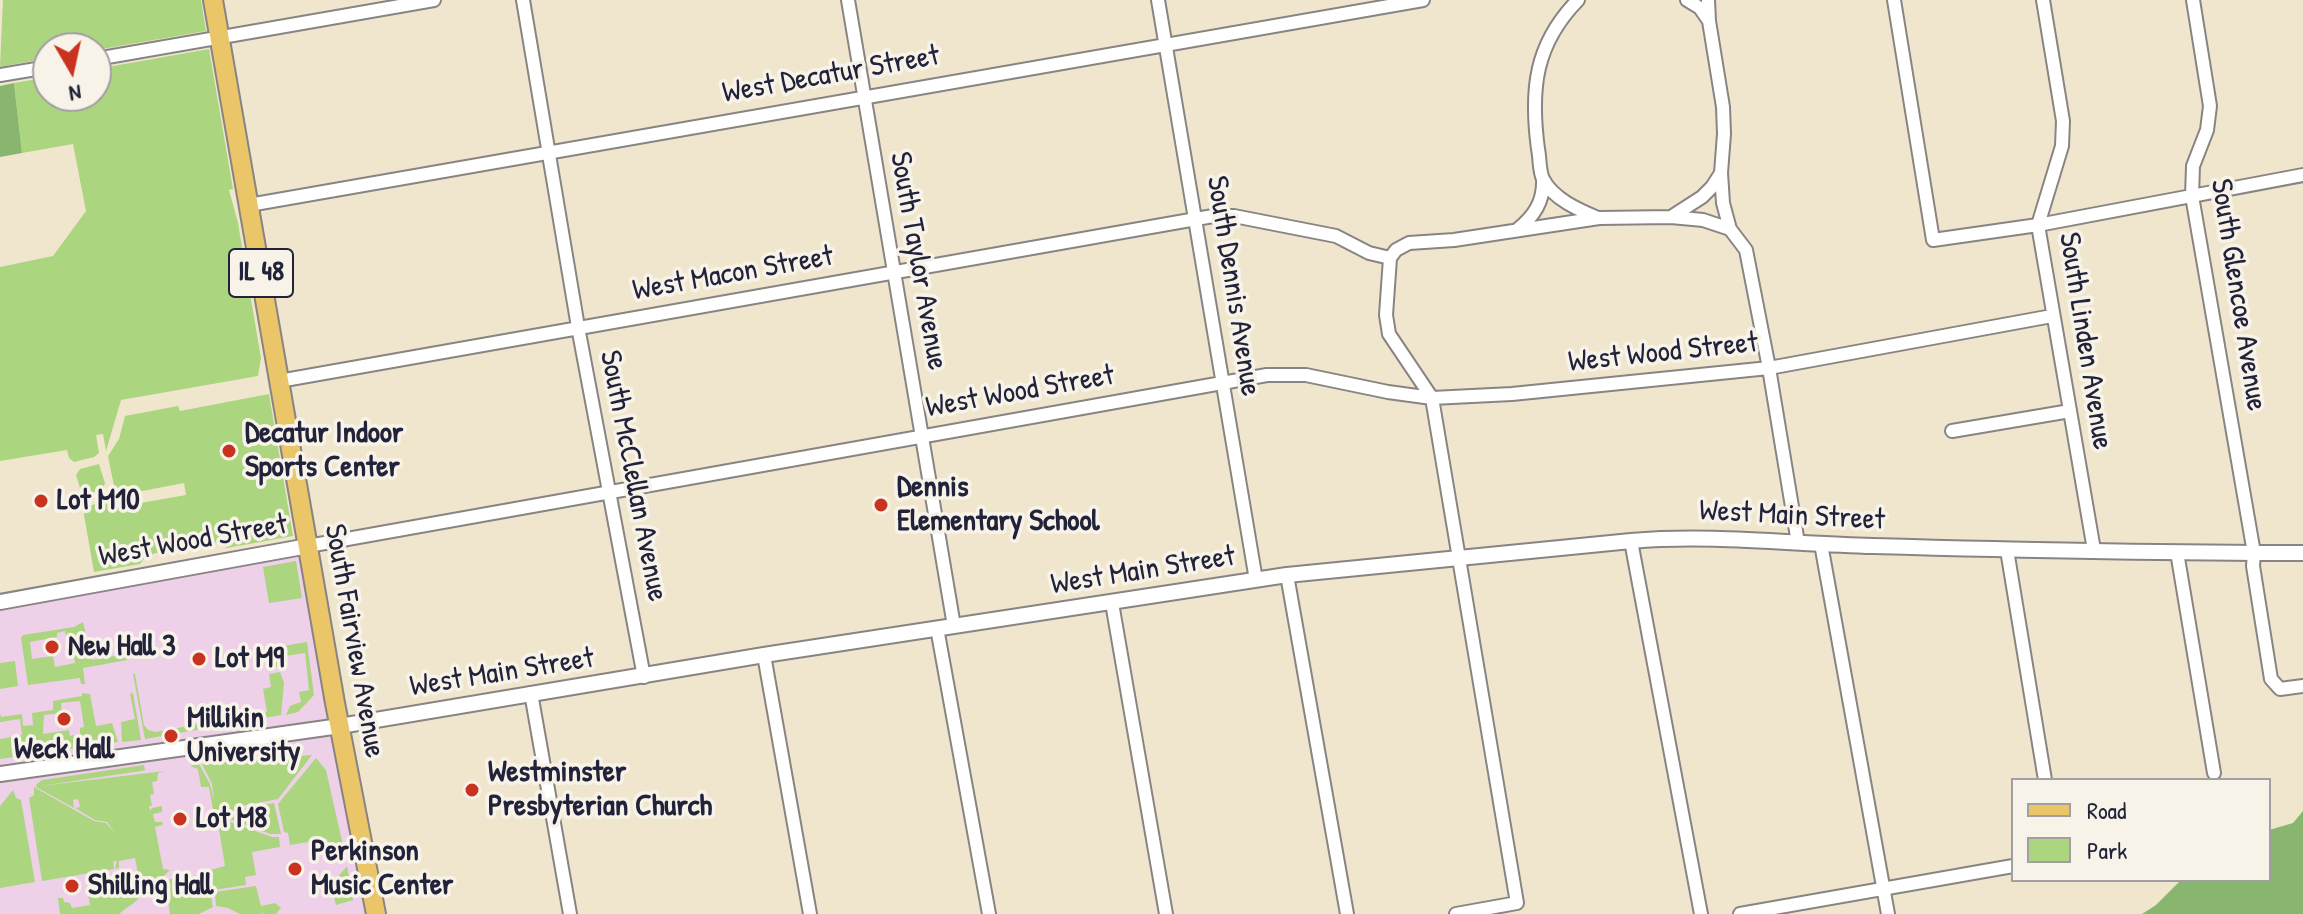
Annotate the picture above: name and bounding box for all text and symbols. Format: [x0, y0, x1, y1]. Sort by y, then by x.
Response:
north arrow [32, 32, 112, 112]
street label: West Decatur Street [720, 38, 942, 112]
text: N [67, 78, 84, 109]
street label: South Taylor Avenue [881, 149, 955, 373]
street label: South Dennis Avenue [1198, 173, 1268, 399]
street label: South Glencoe Avenue [2202, 177, 2274, 413]
street label: South Linden Avenue [2050, 230, 2120, 452]
street label: West Macon Street [630, 239, 836, 309]
road number: IL 48 [229, 249, 293, 297]
street label: West Wood Street [1566, 325, 1760, 381]
street label: South McClellan Avenue [591, 348, 675, 604]
street label: West Wood Street [923, 358, 1117, 426]
place label: Decatur Indoor Sports Center [245, 416, 403, 486]
marker: Decatur Indoor Sports Center [220, 442, 238, 460]
place label: Dennis Elementary School [897, 470, 1099, 540]
place label: Lot M10 [57, 483, 140, 519]
marker: Lot M10 [32, 492, 50, 510]
street label: West Main Street [1698, 493, 1886, 539]
marker: Dennis Elementary School [872, 496, 890, 514]
street label: West Wood Street [96, 507, 290, 575]
street label: South Fairview Avenue [316, 521, 392, 761]
street label: West Main Street [1048, 539, 1238, 603]
place label: New Hall 3 [68, 629, 176, 665]
marker: New Hall 3 [43, 638, 61, 656]
place label: Lot M9 [215, 641, 284, 677]
street label: West Main Street [407, 641, 597, 705]
marker: Lot M9 [190, 650, 208, 668]
place label: Millikin University [187, 701, 301, 772]
marker: Weck Hall [55, 710, 73, 728]
marker: Millikin University [162, 727, 180, 745]
place label: Weck Hall [14, 732, 114, 768]
place label: Westminster Presbyterian Church [488, 755, 712, 826]
legend [2011, 778, 2271, 882]
marker: Westminster Presbyterian Church [463, 781, 481, 799]
text: Road [2087, 794, 2126, 826]
place label: Lot M8 [196, 801, 267, 837]
marker: Lot M8 [171, 810, 189, 828]
place label: Perkinson Music Center [311, 834, 453, 904]
text: Park [2087, 834, 2127, 866]
marker: Perkinson Music Center [286, 860, 304, 878]
place label: Shilling Hall [88, 868, 213, 904]
marker: Shilling Hall [63, 877, 81, 895]

